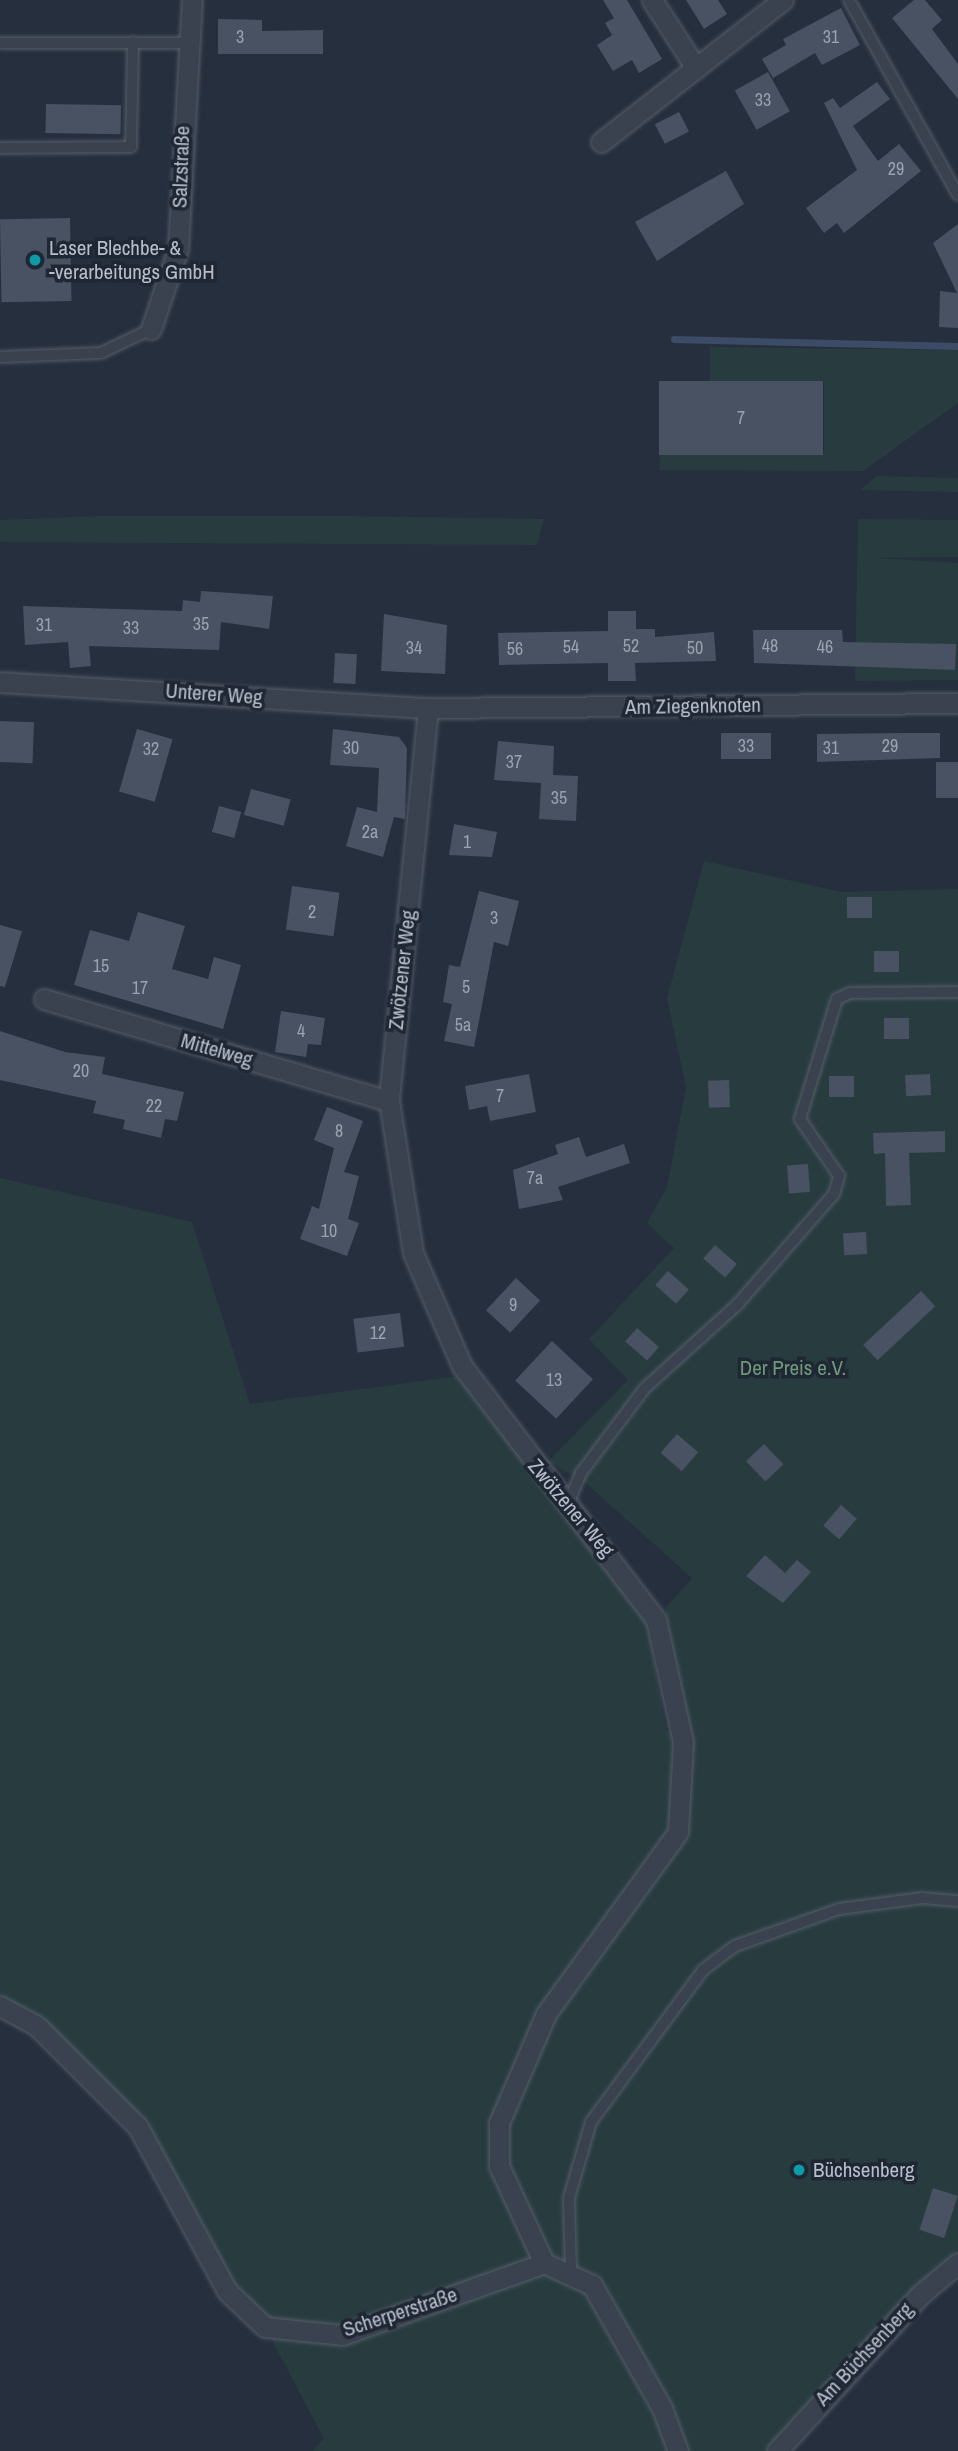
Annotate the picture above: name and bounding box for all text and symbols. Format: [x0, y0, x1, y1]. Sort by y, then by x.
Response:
house number: 3 [236, 26, 244, 48]
house number: 31 [823, 26, 839, 48]
house number: 33 [755, 89, 771, 111]
street label: Salzstraße [167, 125, 195, 209]
house number: 29 [888, 158, 904, 180]
place label: Laser Blechbe- & -verarbeitungs GmbH [49, 235, 215, 285]
marker: Laser Blechbe- & -verarbeitungs GmbH [27, 252, 43, 268]
house number: 7 [737, 407, 745, 429]
house number: 35 [193, 613, 209, 635]
house number: 31 [36, 614, 52, 636]
house number: 33 [123, 617, 139, 639]
house number: 52 [623, 635, 639, 657]
house number: 48 [762, 635, 778, 657]
house number: 54 [563, 636, 579, 658]
house number: 46 [817, 636, 833, 658]
house number: 34 [406, 637, 422, 659]
house number: 50 [687, 637, 703, 659]
house number: 56 [507, 638, 523, 660]
street label: Unterer Weg [165, 678, 263, 710]
street label: Am Ziegenknoten [625, 692, 761, 720]
house number: 33 [738, 735, 754, 757]
house number: 29 [882, 735, 898, 757]
house number: 30 [343, 737, 359, 759]
house number: 31 [823, 737, 839, 759]
house number: 32 [143, 738, 159, 760]
house number: 37 [506, 751, 522, 773]
house number: 35 [551, 787, 567, 809]
house number: 2a [362, 821, 378, 843]
house number: 1 [463, 831, 471, 853]
house number: 2 [308, 901, 316, 923]
house number: 3 [490, 907, 498, 929]
street label: Zwötzener Weg [383, 909, 421, 1031]
house number: 15 [93, 955, 109, 977]
house number: 5 [462, 976, 470, 998]
house number: 17 [132, 977, 148, 999]
house number: 5a [455, 1014, 471, 1036]
house number: 4 [297, 1020, 305, 1042]
street label: Mittelweg [178, 1028, 256, 1072]
house number: 20 [73, 1060, 89, 1082]
house number: 7 [496, 1085, 504, 1107]
house number: 22 [146, 1095, 162, 1117]
house number: 8 [335, 1120, 343, 1142]
house number: 7a [527, 1167, 543, 1189]
house number: 10 [321, 1220, 337, 1242]
house number: 9 [509, 1294, 517, 1316]
house number: 12 [370, 1322, 386, 1344]
park label: Der Preis e.V. [740, 1355, 846, 1381]
house number: 13 [546, 1369, 562, 1391]
street label: Zwötzener Weg [523, 1454, 619, 1562]
place label: Büchsenberg [813, 2157, 914, 2183]
marker: Büchsenberg [791, 2162, 807, 2178]
street label: Scherperstraße [340, 2282, 460, 2342]
street label: Am Büchsenberg [810, 2297, 918, 2411]

